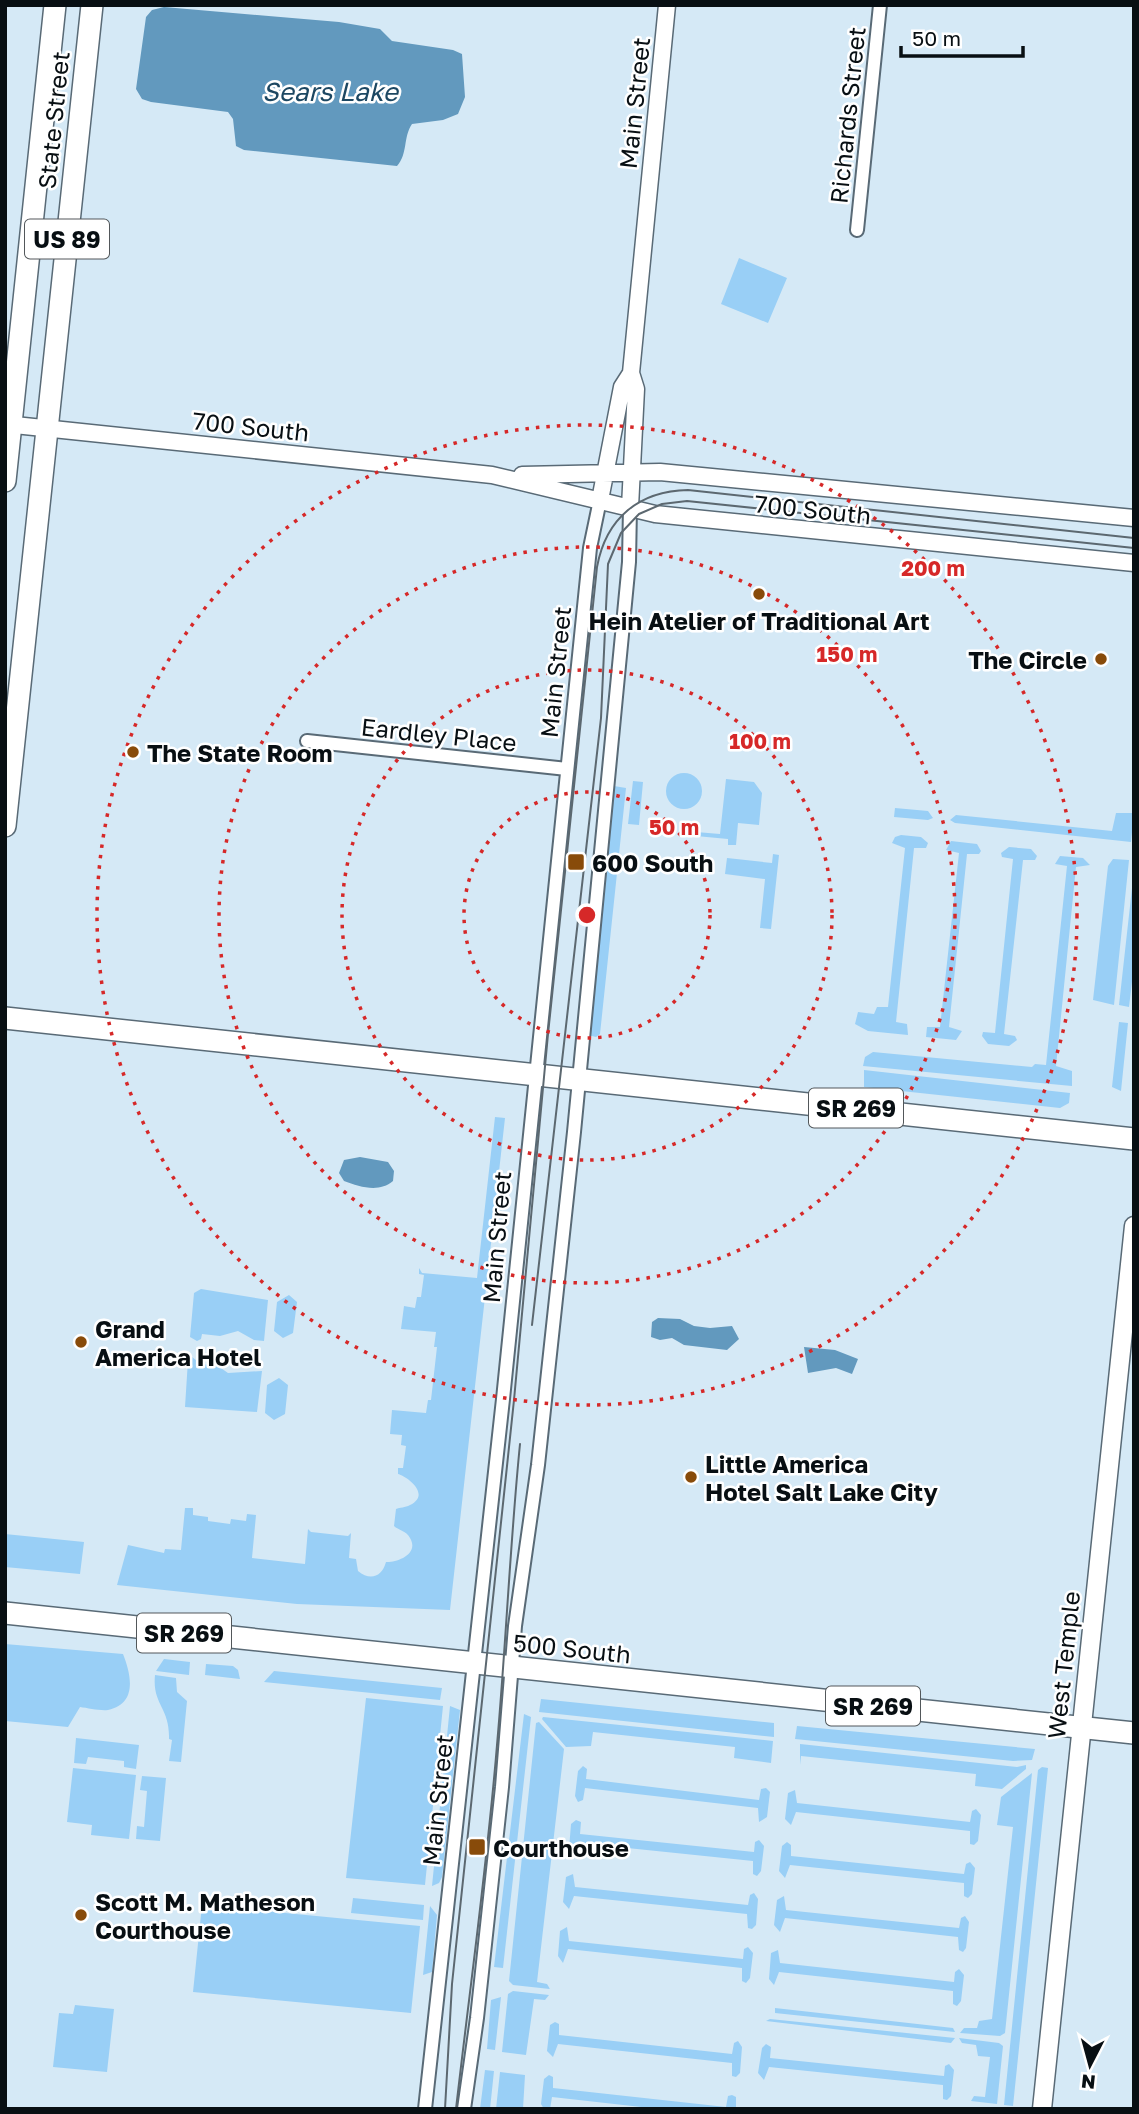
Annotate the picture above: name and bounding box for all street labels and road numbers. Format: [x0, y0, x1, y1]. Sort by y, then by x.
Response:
street label: Richards Street [823, 25, 871, 205]
street label: Main Street [613, 36, 655, 170]
street label: State Street [31, 50, 75, 190]
road number: US 89 [25, 220, 109, 258]
street label: 700 South [191, 405, 311, 447]
street label: 700 South [753, 488, 873, 530]
street label: Main Street [534, 605, 576, 739]
street label: Eardley Place [360, 711, 518, 757]
road number: SR 269 [809, 1088, 903, 1128]
street label: Main Street [476, 1170, 516, 1304]
street label: West Temple [1041, 1590, 1085, 1740]
road number: SR 269 [137, 1614, 231, 1652]
street label: 500 South [512, 1627, 632, 1669]
road number: SR 269 [826, 1686, 920, 1726]
street label: Main Street [416, 1733, 458, 1867]

